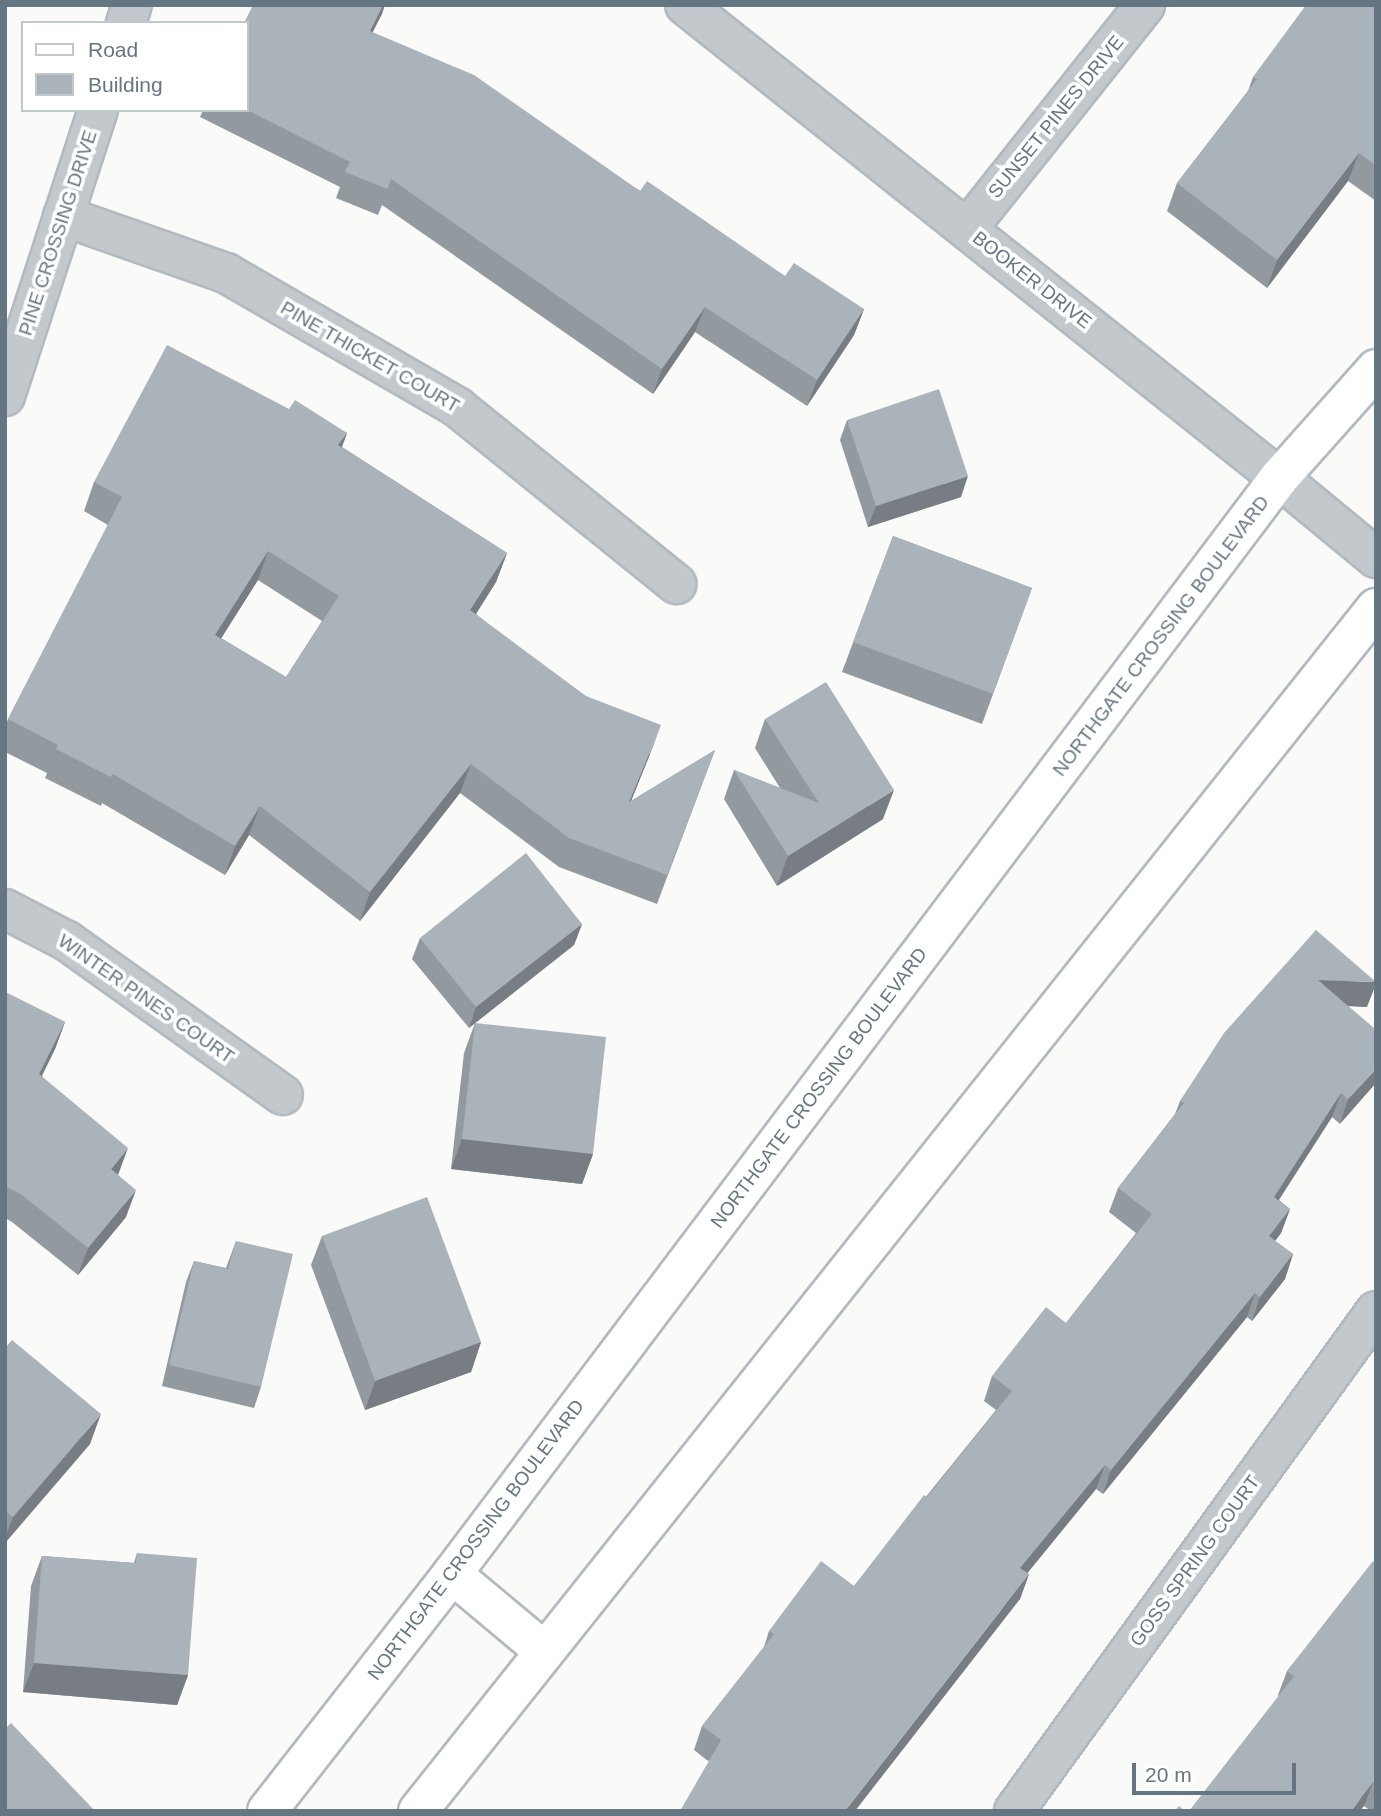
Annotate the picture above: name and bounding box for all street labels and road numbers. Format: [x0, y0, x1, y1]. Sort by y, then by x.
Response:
street label: SUNSET PINES DRIVE [983, 31, 1129, 203]
street label: PINE CROSSING DRIVE [14, 128, 102, 338]
street label: BOOKER DRIVE [968, 226, 1096, 334]
street label: PINE THICKET COURT [276, 296, 464, 418]
street label: NORTHGATE CROSSING BOULEVARD [1048, 491, 1274, 781]
street label: WINTER PINES COURT [54, 930, 238, 1068]
street label: NORTHGATE CROSSING BOULEVARD [706, 943, 932, 1233]
street label: NORTHGATE CROSSING BOULEVARD [363, 1395, 589, 1685]
street label: GOSS SPRING COURT [1125, 1471, 1265, 1651]

